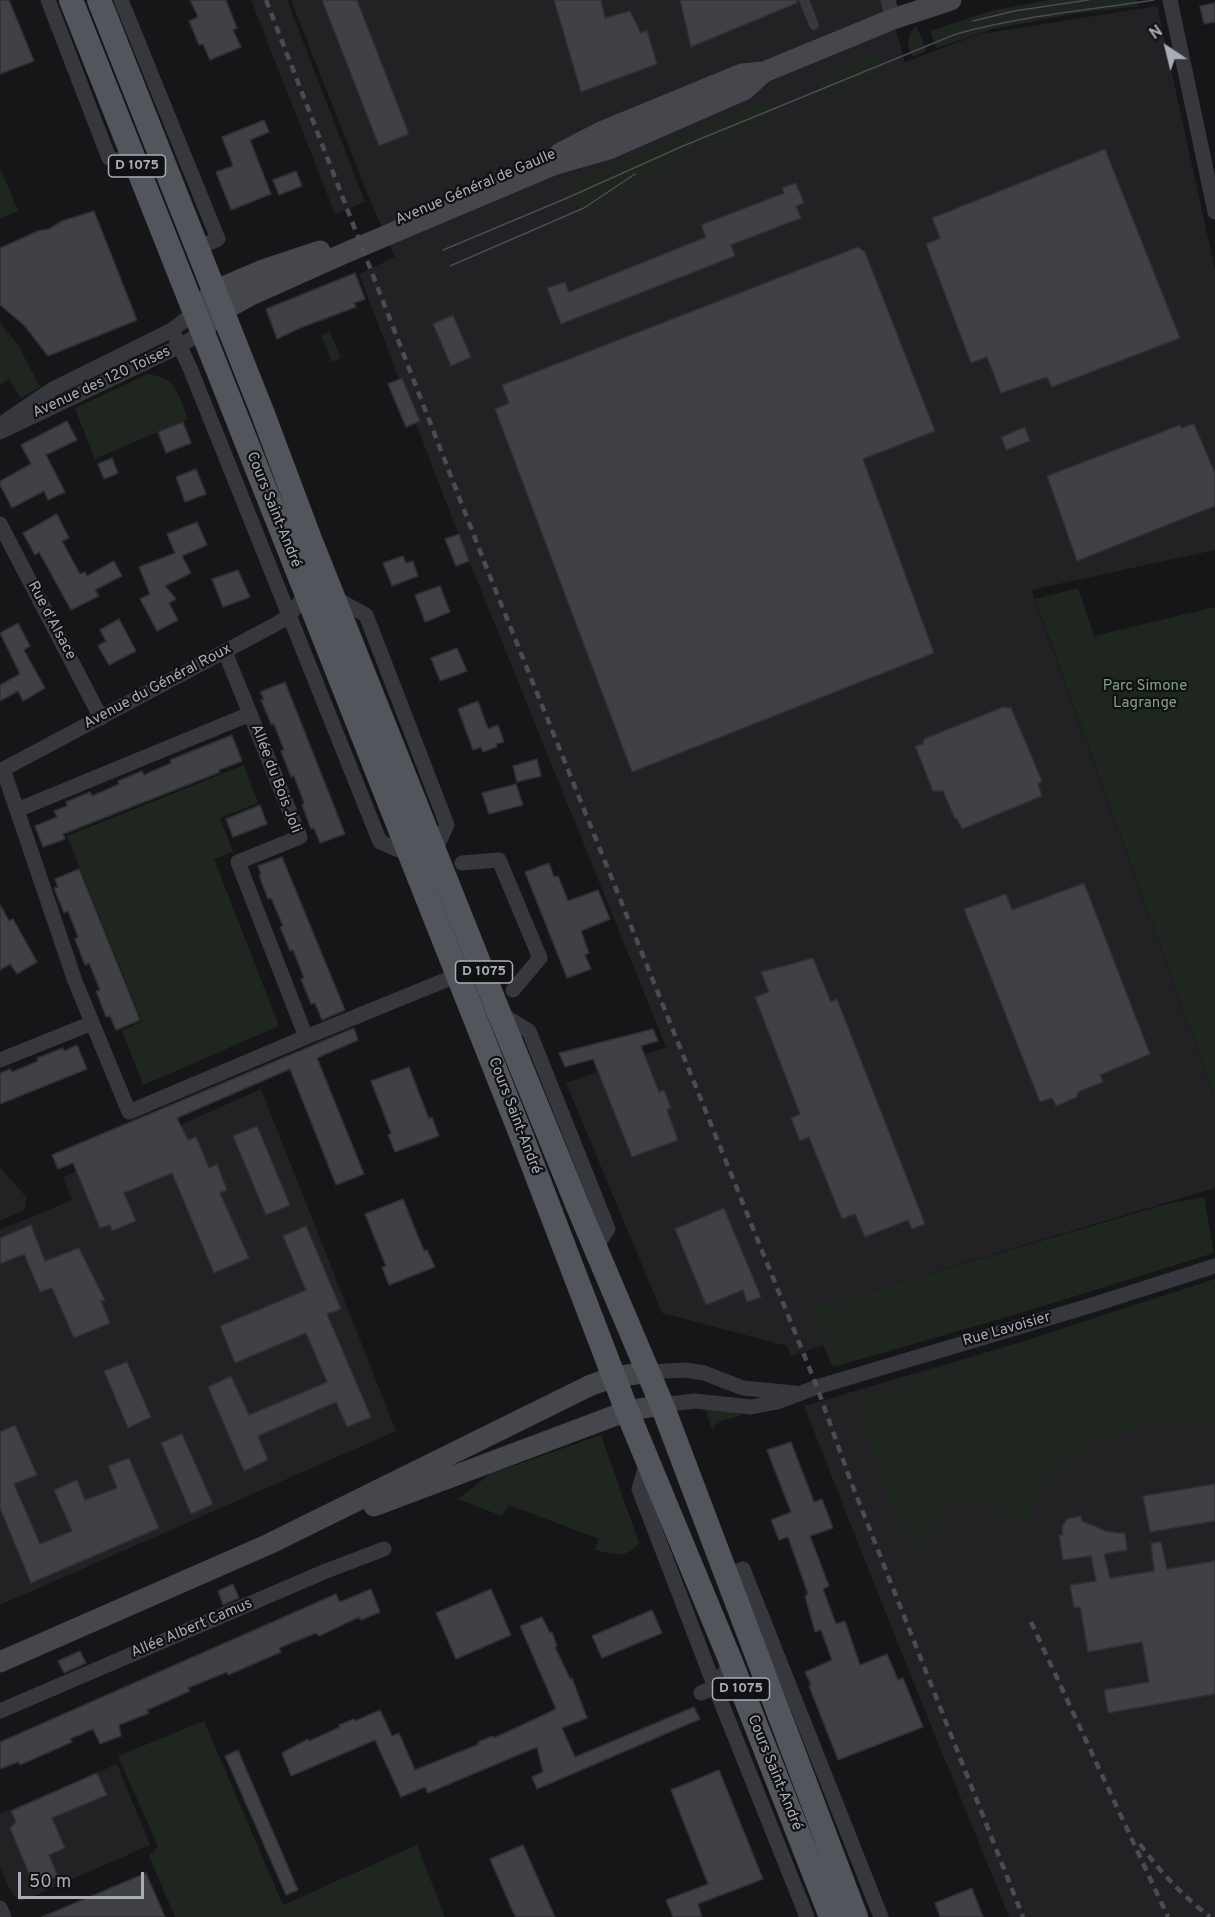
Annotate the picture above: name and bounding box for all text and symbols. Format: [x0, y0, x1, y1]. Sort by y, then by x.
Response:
north arrow [1137, 18, 1197, 78]
text: N [1146, 22, 1167, 45]
street label: Avenue Général de Gaulle [393, 146, 559, 230]
road number: D 1075 [108, 155, 166, 177]
street label: Avenue des 120 Toises [30, 343, 174, 423]
street label: Cours Saint-André [242, 449, 304, 571]
street label: Rue d'Alsace [23, 579, 79, 663]
street label: Avenue du Général Roux [81, 640, 235, 734]
park label: Parc Simone Lagrange [1103, 678, 1187, 713]
street label: Allée du Bois Joli [246, 722, 304, 836]
road number: D 1075 [456, 961, 512, 983]
street label: Cours Saint-André [483, 1055, 545, 1177]
street label: Rue Lavoisier [961, 1309, 1053, 1351]
street label: Allée Albert Camus [129, 1595, 255, 1663]
road number: D 1075 [712, 1678, 770, 1700]
street label: Cours Saint-André [743, 1712, 805, 1834]
scale bar [21, 1860, 147, 1898]
text: 50 m [29, 1871, 71, 1894]

